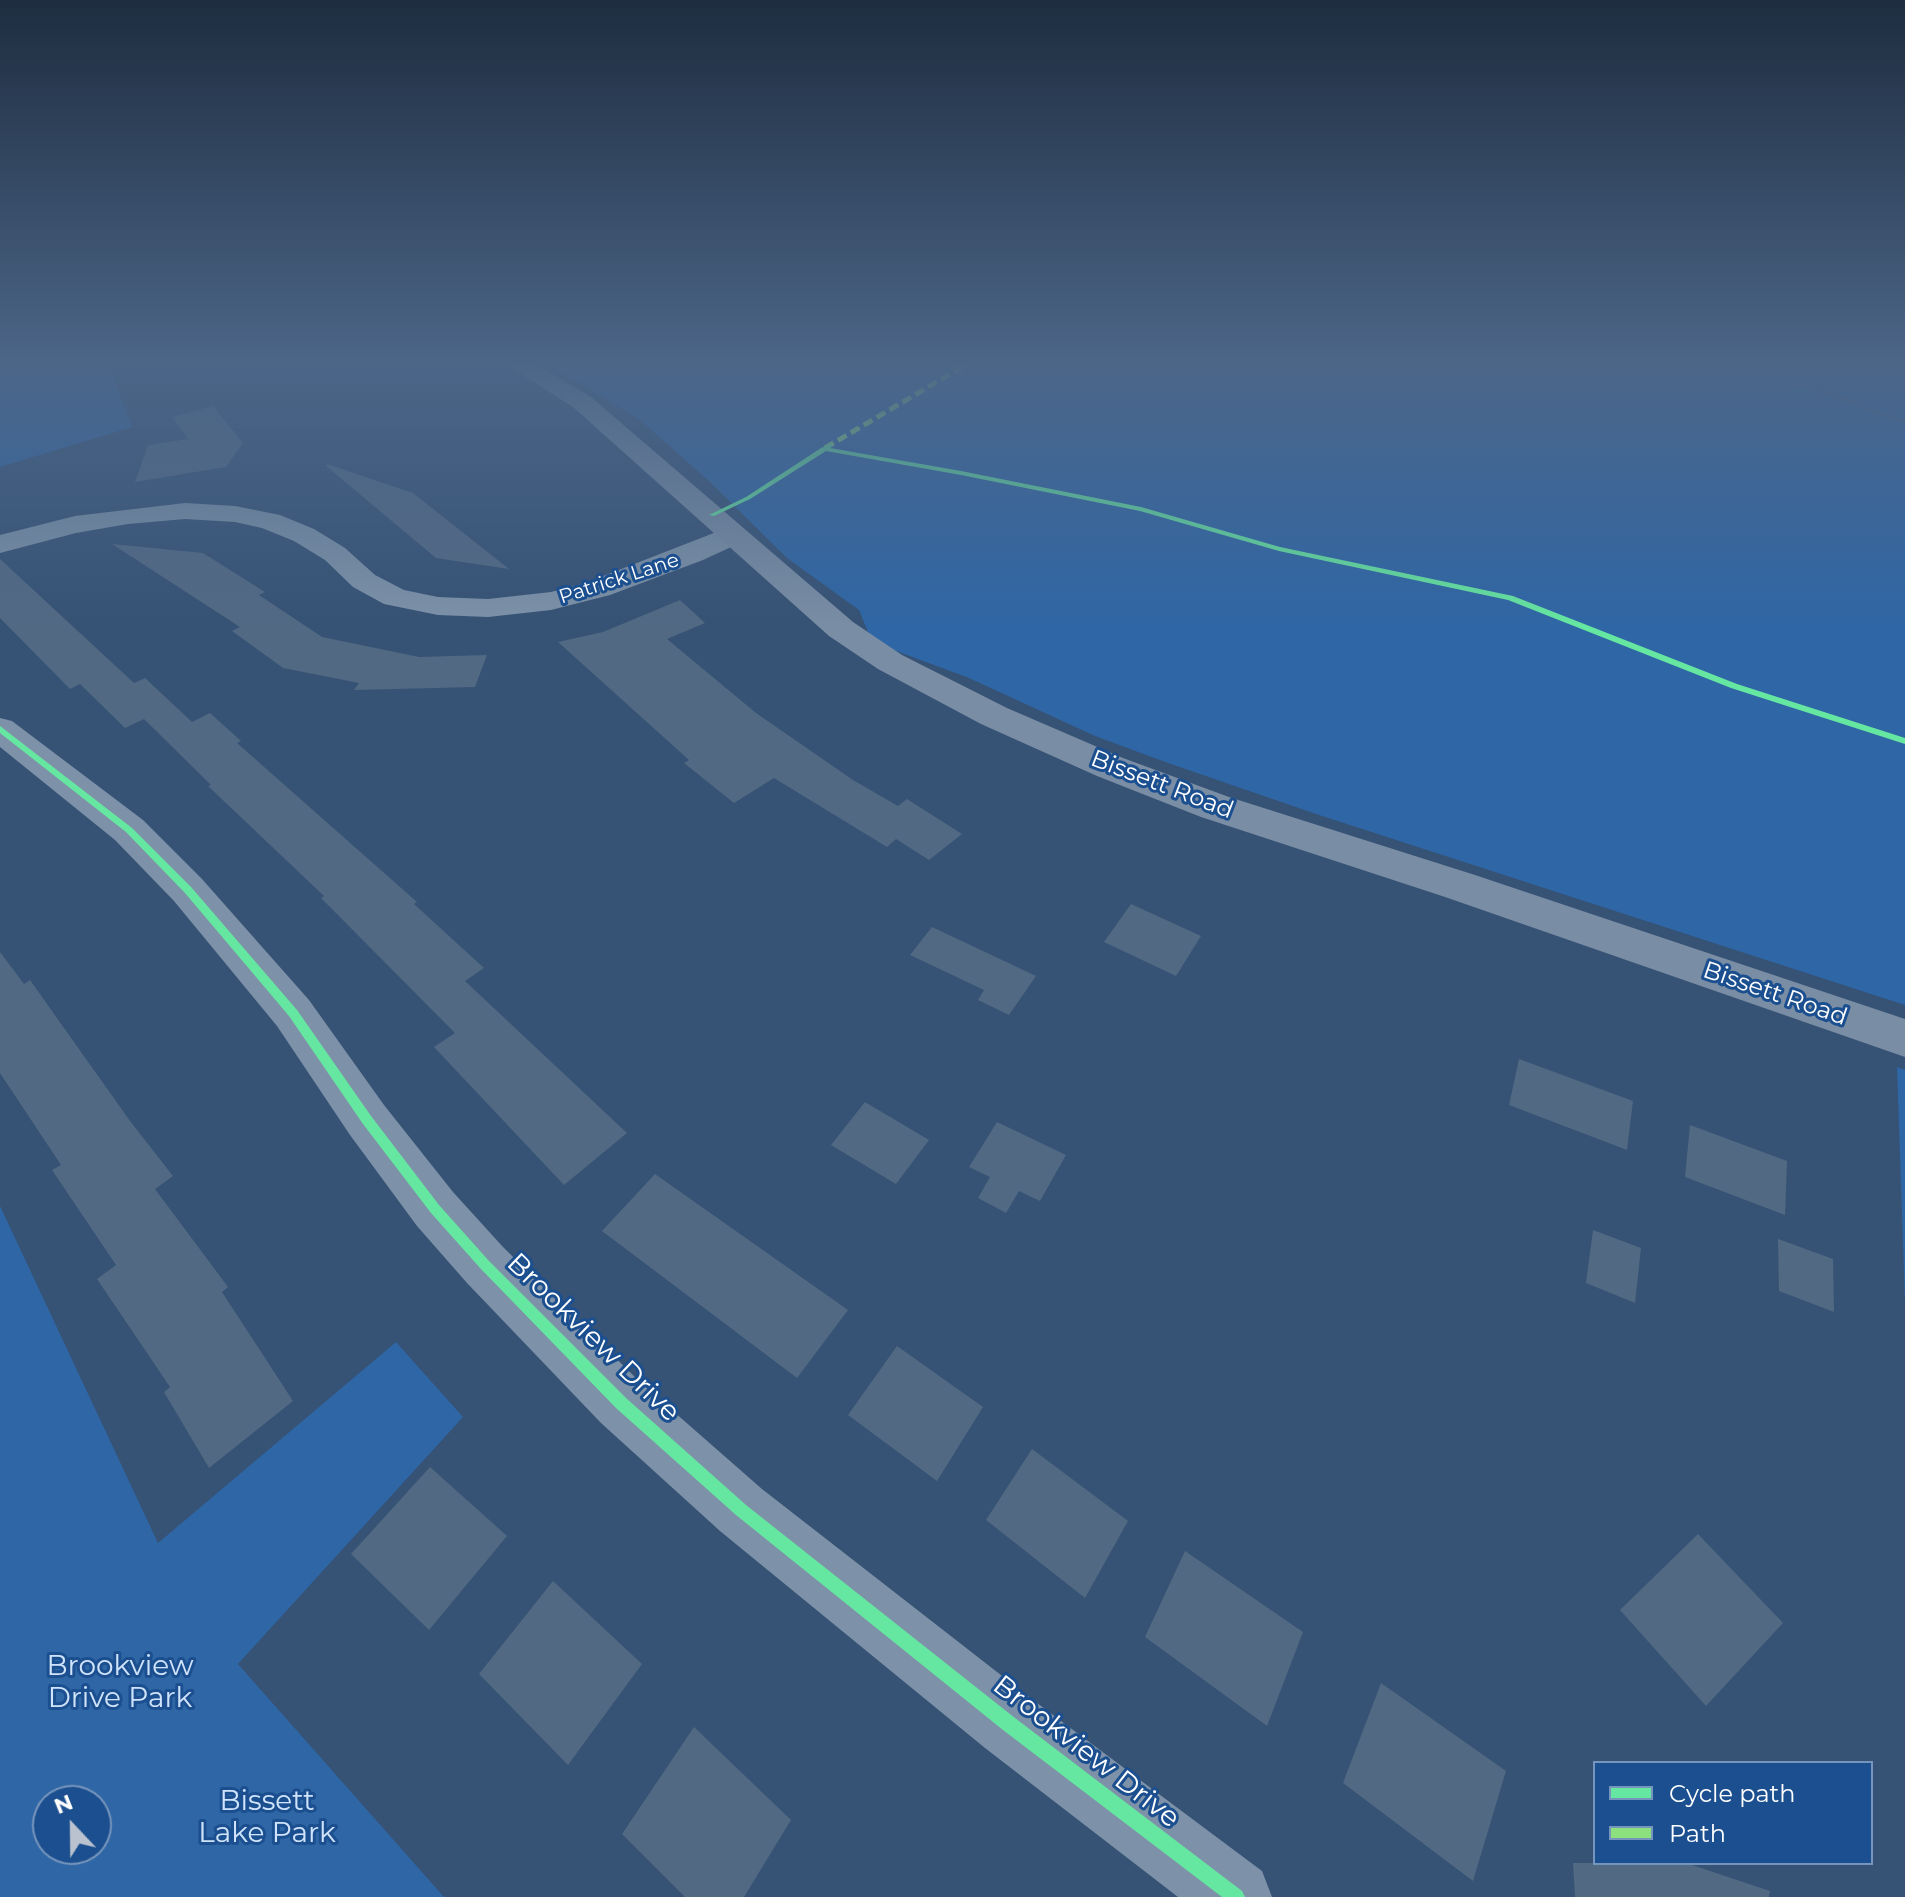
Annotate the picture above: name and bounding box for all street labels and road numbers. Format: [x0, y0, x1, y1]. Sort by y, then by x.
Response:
street label: Patrick Lane [556, 548, 682, 610]
street label: Bissett Road [1087, 745, 1237, 825]
street label: Bissett Road [1699, 956, 1851, 1032]
street label: Brookview Drive [499, 1247, 687, 1429]
street label: Brookview Drive [986, 1669, 1186, 1835]

